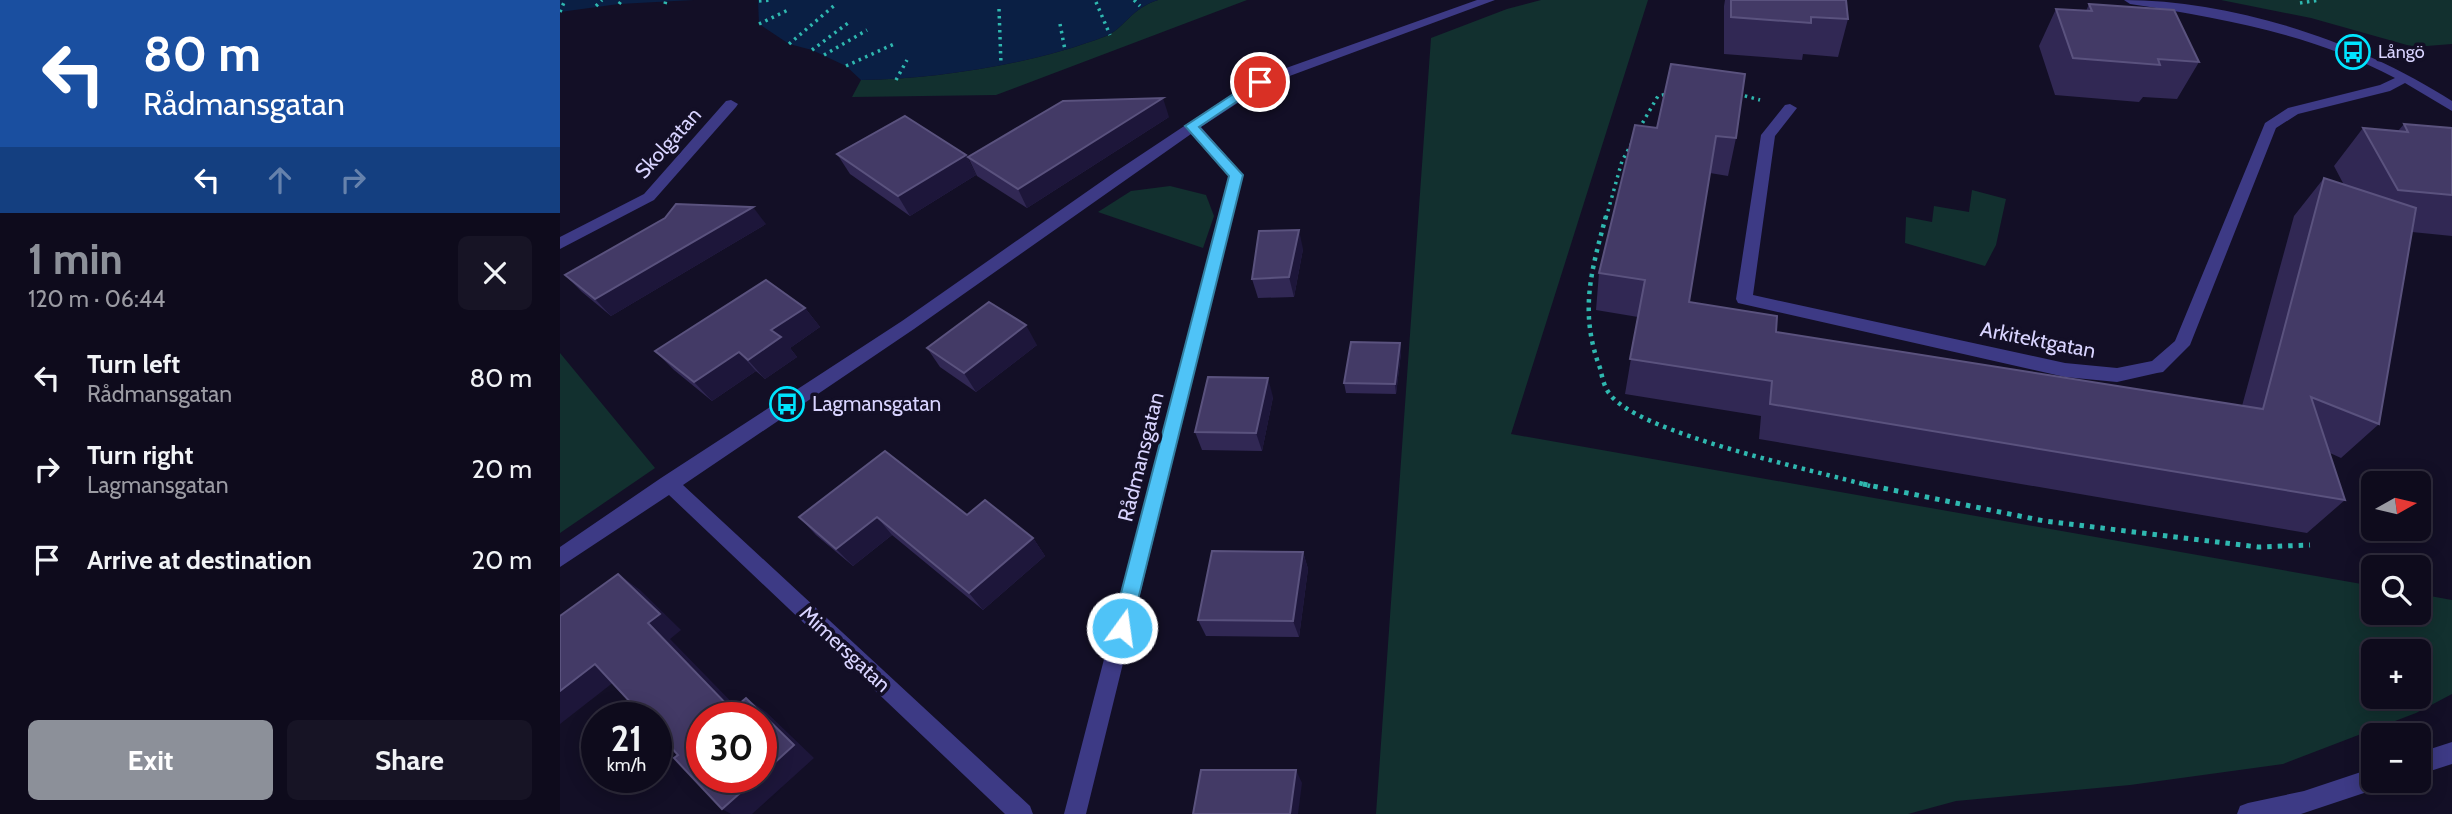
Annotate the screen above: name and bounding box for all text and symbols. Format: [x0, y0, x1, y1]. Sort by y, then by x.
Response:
text: 80 m [143, 24, 261, 83]
icon: left [28, 28, 119, 119]
bus stop icon: Långö [2334, 33, 2372, 71]
place label: Långö [2378, 41, 2425, 63]
pin [1230, 52, 1290, 112]
icon: arrive [1241, 63, 1279, 101]
text: Rådmansgatan [143, 84, 345, 123]
street label: Skolgatan [629, 102, 706, 183]
icon: left [188, 161, 226, 199]
icon: ahead [261, 161, 299, 199]
icon: right [334, 161, 372, 199]
text: 1 min [28, 233, 123, 285]
button: close [458, 236, 532, 310]
text: 120 m · 06:44 [28, 285, 165, 313]
street label: Arkitektgatan [1978, 316, 2098, 363]
text: Turn left [87, 348, 180, 380]
icon: left [28, 359, 66, 397]
text: 80 m [469, 362, 532, 394]
text: Rådmansgatan [87, 380, 232, 408]
bus stop icon: Lagmansgatan [768, 385, 806, 423]
street label: Rådmansgatan [1112, 390, 1169, 524]
place label: Lagmansgatan [812, 391, 941, 416]
text: Turn right [87, 439, 193, 471]
icon: right [28, 450, 66, 488]
text: 20 m [472, 453, 532, 485]
text: Lagmansgatan [87, 471, 229, 499]
north arrow [2361, 471, 2431, 541]
map controls [2361, 471, 2431, 793]
icon: arrive [28, 541, 66, 579]
text: Arrive at destination [87, 544, 312, 576]
text: 20 m [472, 544, 532, 576]
button: search [2361, 555, 2431, 625]
position arrow [1085, 591, 1159, 665]
street label: Mimersgatan [795, 600, 896, 697]
button: + [2361, 639, 2431, 709]
speed limit sign: 30 [686, 702, 777, 793]
text: 21 [611, 717, 642, 760]
button: Exit [28, 720, 273, 800]
button: Share [287, 720, 532, 800]
button: − [2361, 723, 2431, 793]
text: km/h [607, 754, 646, 776]

